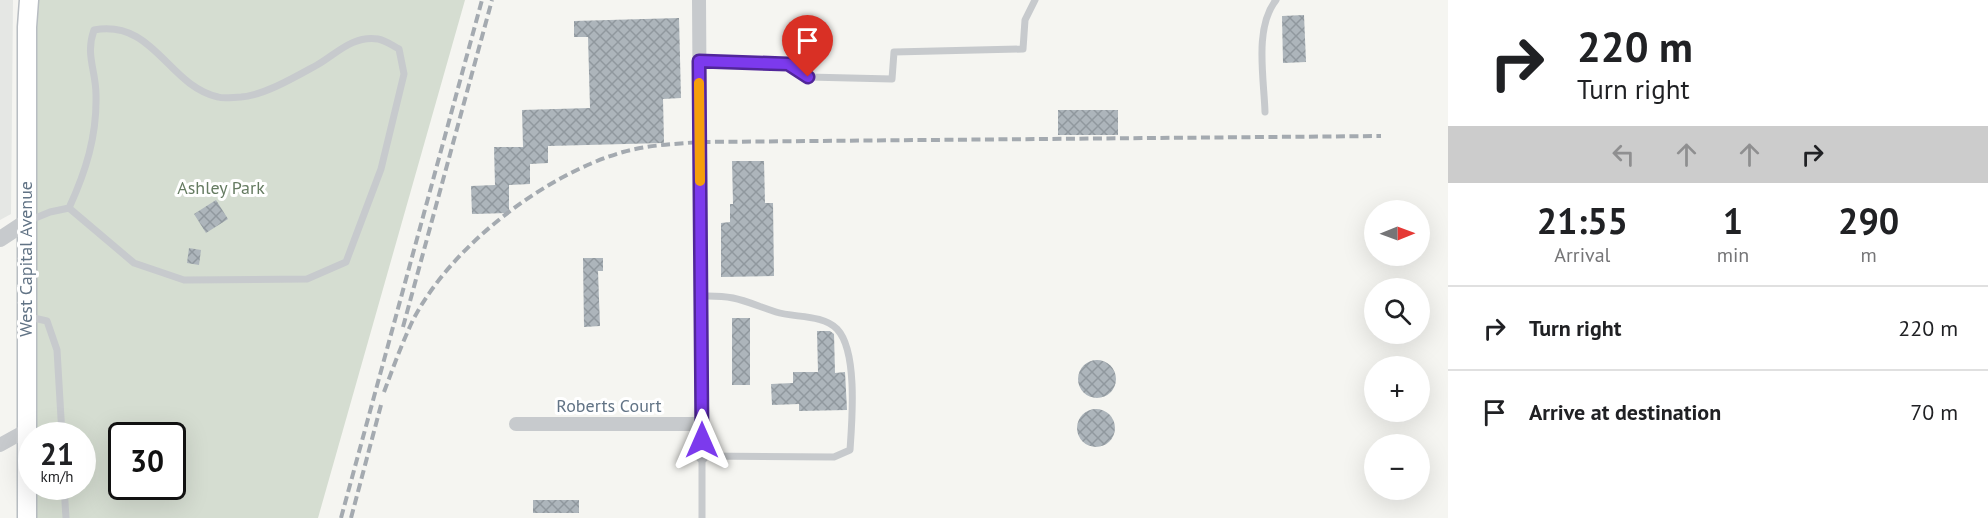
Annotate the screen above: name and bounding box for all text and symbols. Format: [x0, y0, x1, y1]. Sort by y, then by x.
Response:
pin [782, 15, 833, 77]
text: 220 m [1577, 19, 1693, 74]
icon: arrive [791, 24, 824, 57]
icon: right [1478, 24, 1556, 102]
text: Turn right [1577, 72, 1690, 106]
icon: left [1607, 138, 1640, 171]
icon: ahead [1670, 138, 1703, 171]
icon: ahead [1733, 138, 1766, 171]
icon: right [1796, 138, 1829, 171]
park label: Ashley Park [177, 176, 265, 199]
street label: West Capital Avenue [14, 181, 37, 337]
text: 21:55 [1537, 197, 1628, 244]
text: 1 [1723, 197, 1743, 244]
text: 290 [1838, 197, 1899, 244]
north arrow [1364, 200, 1430, 266]
map controls [1364, 200, 1430, 500]
text: Arrival [1554, 242, 1610, 268]
text: min [1717, 242, 1749, 268]
text: m [1861, 242, 1877, 268]
button: search [1364, 278, 1430, 344]
icon: right [1478, 312, 1511, 345]
text: Turn right [1529, 314, 1621, 342]
text: 220 m [1898, 314, 1958, 342]
button: + [1364, 356, 1430, 422]
street label: Roberts Court [556, 394, 662, 417]
icon: arrive [1478, 396, 1511, 429]
text: Arrive at destination [1529, 398, 1721, 426]
text: 70 m [1910, 398, 1958, 426]
position arrow [670, 408, 734, 472]
speed limit sign: 30 [108, 422, 186, 500]
text: 21 [40, 434, 74, 473]
button: − [1364, 434, 1430, 500]
text: km/h [41, 467, 73, 486]

